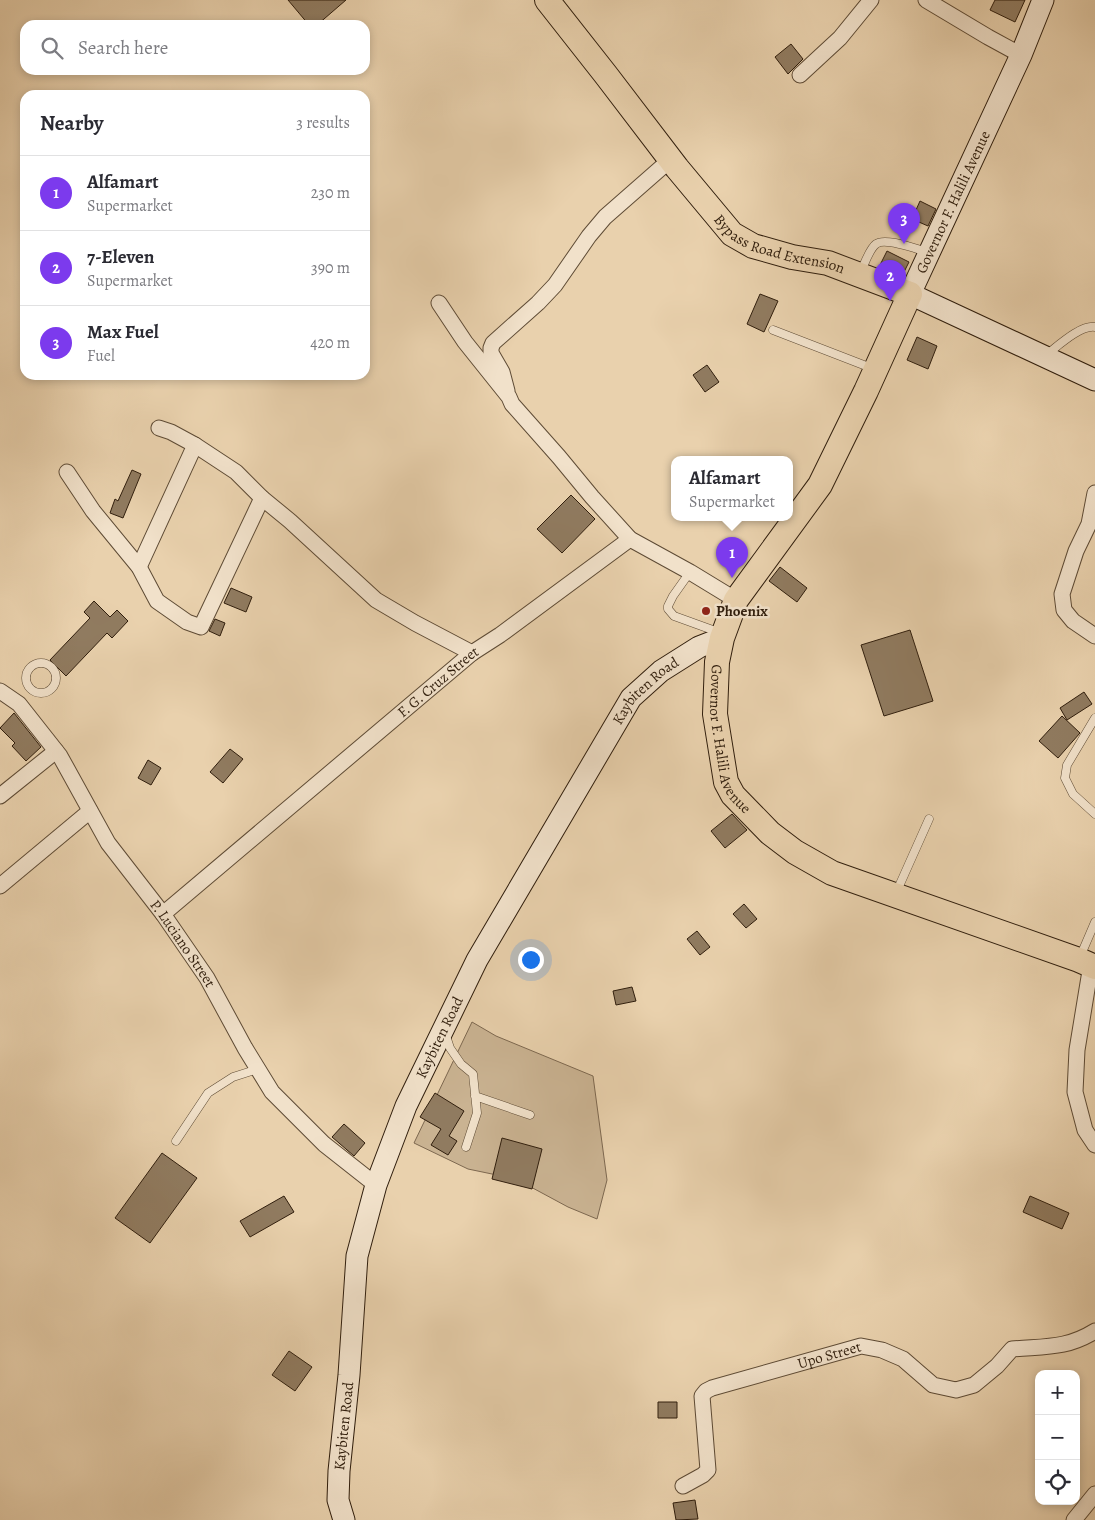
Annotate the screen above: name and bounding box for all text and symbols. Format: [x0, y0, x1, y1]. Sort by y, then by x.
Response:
search box [20, 20, 370, 75]
icon: search [38, 34, 66, 62]
text: Search here [78, 35, 168, 61]
text: Nearby [40, 109, 103, 137]
text: 3 results [296, 112, 350, 134]
street label: Governor F. Halili Avenue [911, 127, 995, 277]
text: Alfamart [87, 169, 159, 195]
text: 1 [53, 182, 59, 204]
text: 230 m [311, 182, 350, 204]
text: Supermarket [87, 195, 173, 217]
pin: 3 [888, 203, 920, 244]
street label: Bypass Road Extension [709, 210, 848, 278]
text: 7-Eleven [87, 244, 155, 270]
text: 2 [52, 257, 60, 279]
text: 390 m [311, 257, 350, 279]
pin: 2 [874, 260, 906, 301]
text: Supermarket [87, 270, 173, 292]
text: Max Fuel [87, 319, 159, 345]
text: 3 [53, 332, 59, 354]
text: 420 m [310, 332, 350, 354]
text: Fuel [87, 345, 115, 367]
popup [671, 456, 793, 521]
text: Alfamart [689, 465, 761, 491]
text: Supermarket [689, 491, 775, 513]
pin: 1 [716, 537, 748, 578]
place label: Phoenix [716, 601, 768, 621]
marker: Phoenix [700, 605, 712, 617]
street label: F. G. Cruz Street [393, 641, 482, 722]
street label: Kaybiten Road [608, 652, 683, 728]
street label: Governor F. Halili Avenue [705, 664, 756, 818]
street label: P. Luciano Street [145, 895, 220, 991]
your location [518, 947, 544, 973]
street label: Kaybiten Road [411, 992, 468, 1082]
street label: Upo Street [795, 1336, 863, 1373]
map controls [1035, 1370, 1080, 1505]
button: + [1035, 1370, 1080, 1415]
street label: Kaybiten Road [329, 1380, 358, 1471]
button: − [1035, 1415, 1080, 1460]
button: locate [1035, 1460, 1080, 1505]

